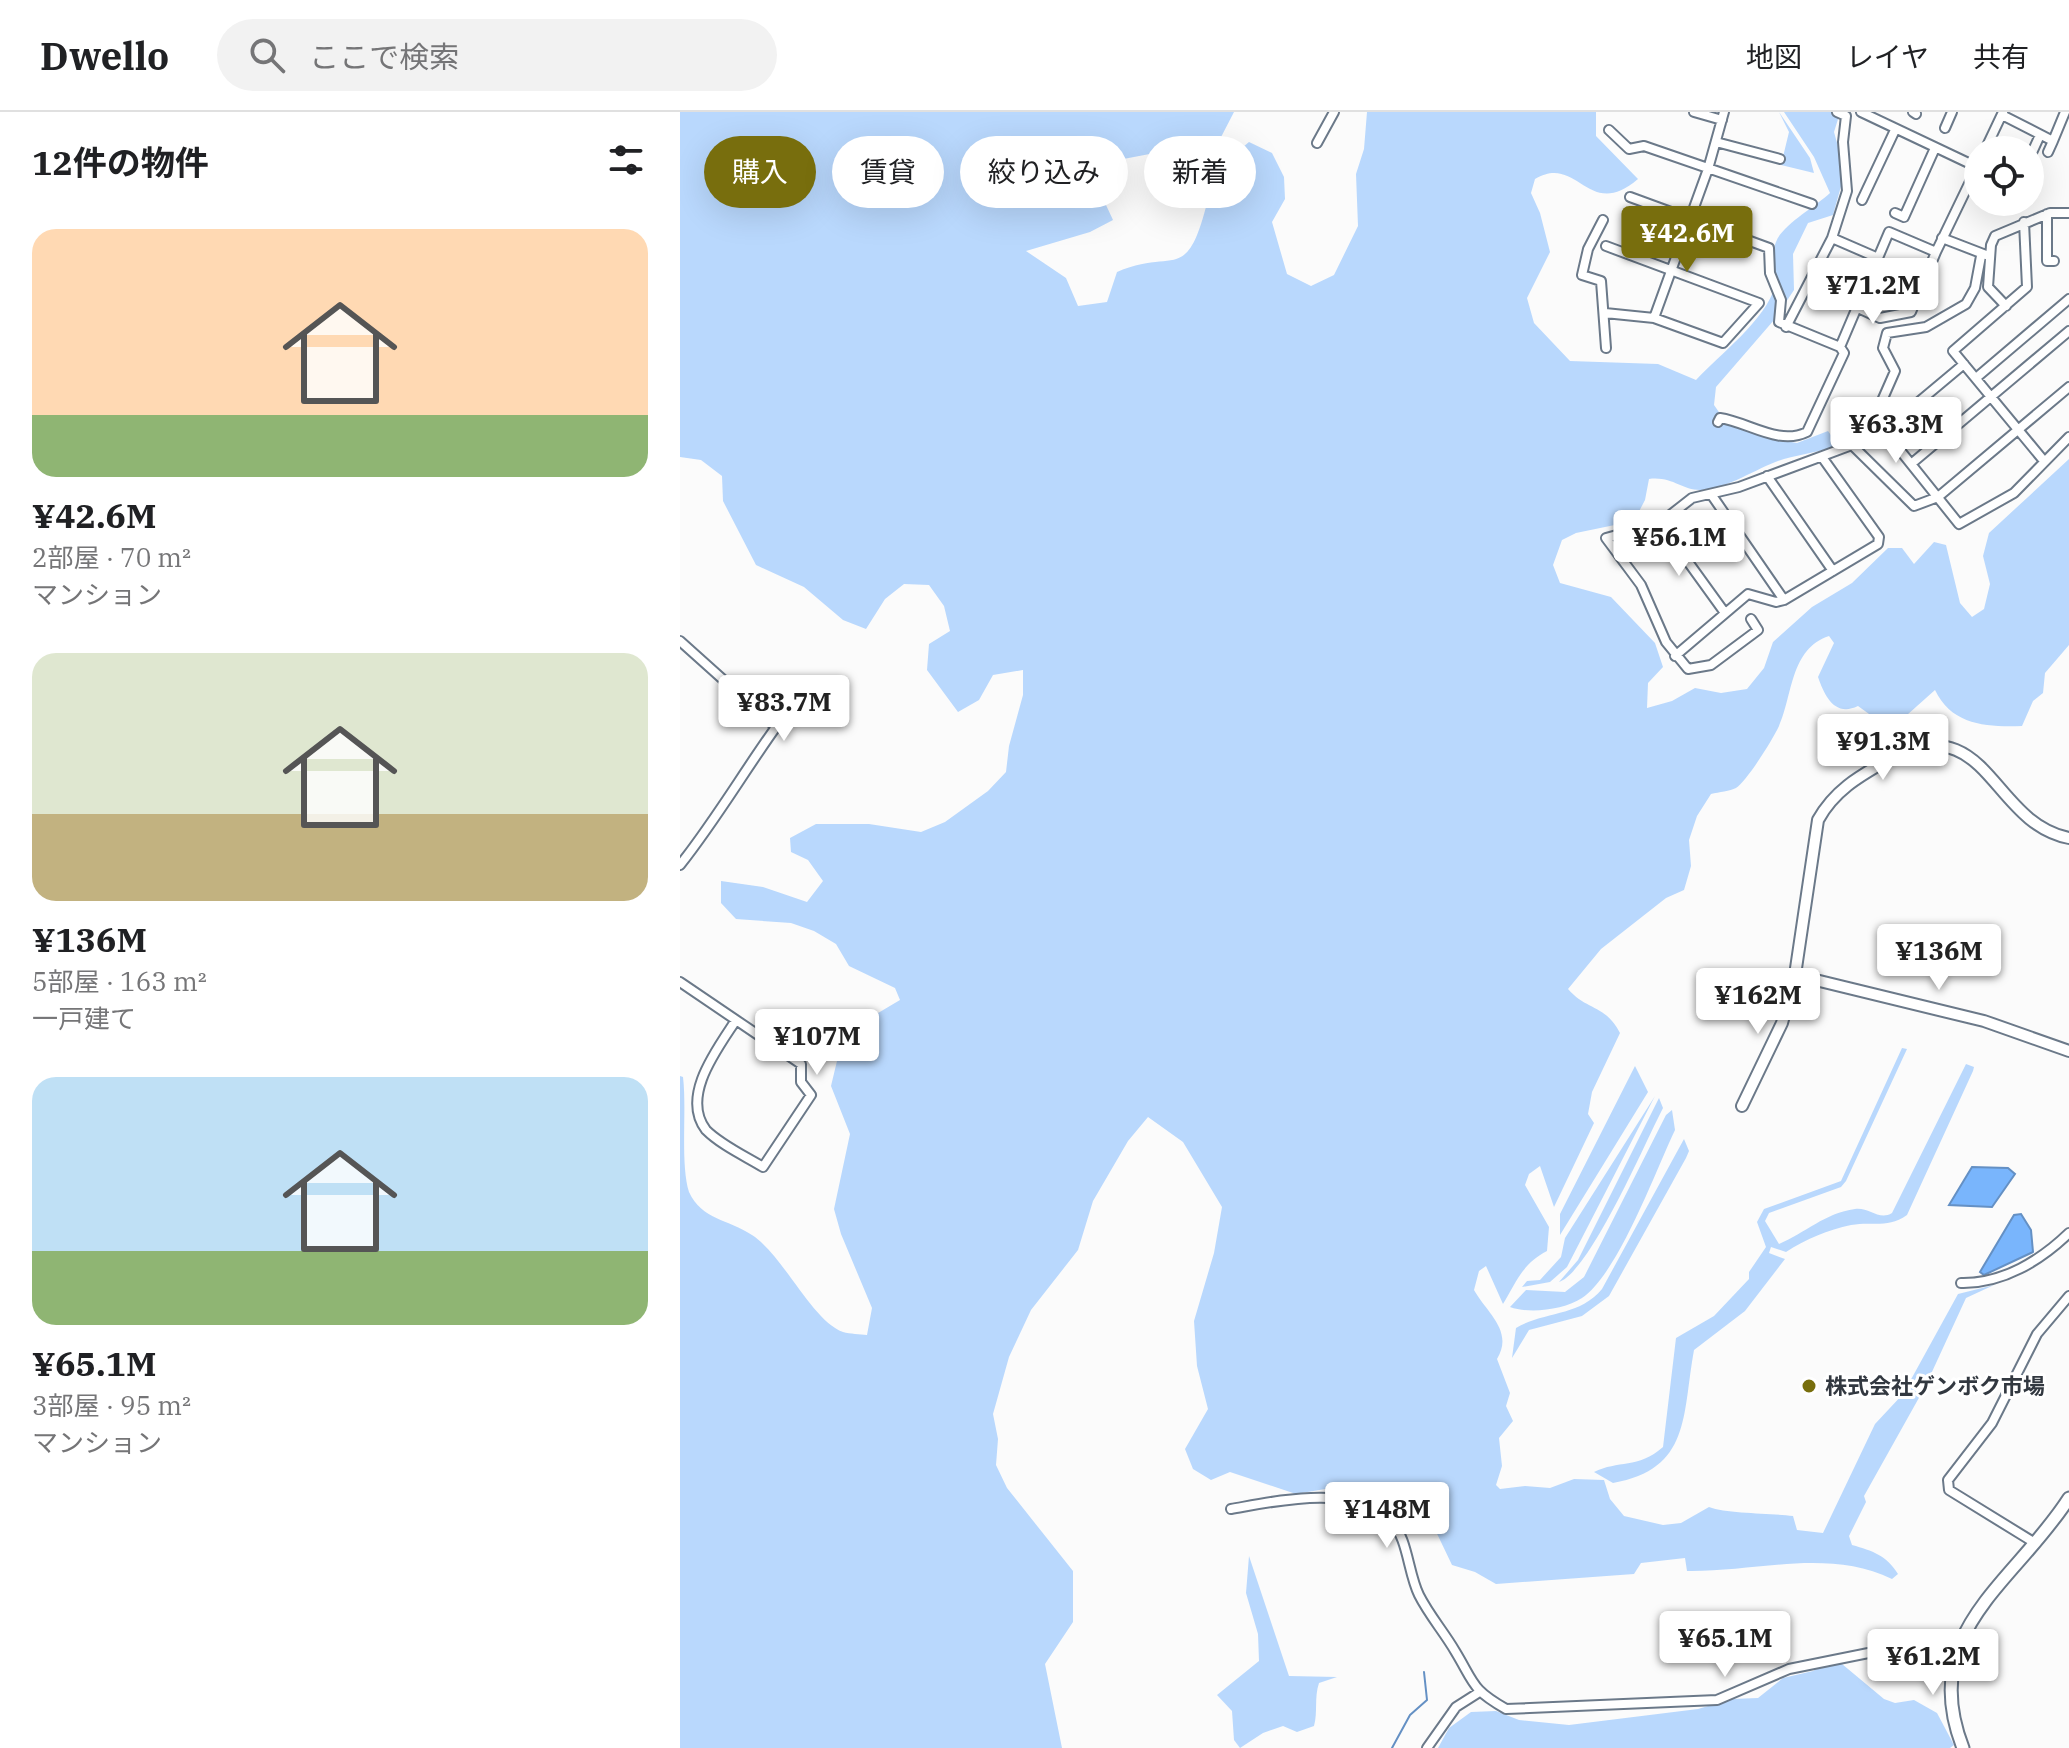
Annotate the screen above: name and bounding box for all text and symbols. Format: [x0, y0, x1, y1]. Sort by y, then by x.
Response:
search box [217, 19, 777, 91]
text: Dwello [40, 31, 169, 80]
icon: search [245, 33, 289, 77]
text: ここで検索 [309, 37, 459, 76]
text: 地図 [1746, 38, 1802, 75]
text: レイヤ [1846, 38, 1929, 75]
text: 共有 [1973, 38, 2029, 75]
chip: 購入 [704, 136, 816, 208]
chip: 賃貸 [832, 136, 944, 208]
chip: 絞り込み [960, 136, 1128, 208]
chip: 新着 [1144, 136, 1256, 208]
map controls [1964, 136, 2044, 216]
button: locate [1964, 136, 2044, 216]
icon: filters [604, 138, 648, 182]
text: 12件の物件 [32, 140, 209, 184]
pin: ¥42.6M [1622, 206, 1752, 274]
text: ¥42.6M [1639, 215, 1735, 249]
pin: ¥71.2M [1808, 258, 1938, 326]
text: ¥71.2M [1825, 267, 1921, 301]
icon: home [268, 281, 412, 425]
pin: ¥63.3M [1831, 397, 1961, 465]
text: ¥63.3M [1848, 406, 1944, 440]
text: ¥42.6M [32, 493, 156, 537]
pin: ¥56.1M [1614, 510, 1744, 578]
text: ¥56.1M [1631, 519, 1727, 553]
text: 2部屋 · 70 m² [32, 540, 191, 574]
text: マンション [32, 577, 162, 611]
pin: ¥83.7M [719, 675, 849, 743]
text: ¥83.7M [736, 684, 832, 718]
icon: home [268, 705, 412, 849]
pin: ¥91.3M [1818, 714, 1948, 782]
text: ¥91.3M [1835, 723, 1931, 757]
text: ¥136M [32, 917, 147, 961]
pin: ¥136M [1883, 924, 1995, 992]
text: ¥136M [1895, 933, 1983, 967]
text: 5部屋 · 163 m² [32, 964, 207, 998]
pin: ¥162M [1702, 968, 1814, 1036]
text: ¥162M [1714, 977, 1802, 1011]
text: 一戸建て [32, 1001, 136, 1035]
pin: ¥107M [761, 1009, 873, 1077]
text: ¥107M [773, 1018, 861, 1052]
icon: home [268, 1129, 412, 1273]
text: ¥65.1M [32, 1341, 156, 1385]
place label: 株式会社ゲンボク市場 [1825, 1371, 2045, 1400]
marker: 株式会社ゲンボク市場 [1800, 1377, 1818, 1395]
text: 3部屋 · 95 m² [32, 1388, 191, 1422]
text: マンション [32, 1425, 162, 1459]
pin: ¥148M [1331, 1482, 1443, 1550]
text: ¥148M [1343, 1491, 1431, 1525]
pin: ¥65.1M [1660, 1611, 1790, 1679]
text: ¥65.1M [1677, 1620, 1773, 1654]
pin: ¥61.2M [1868, 1629, 1998, 1697]
text: ¥61.2M [1885, 1638, 1981, 1672]

